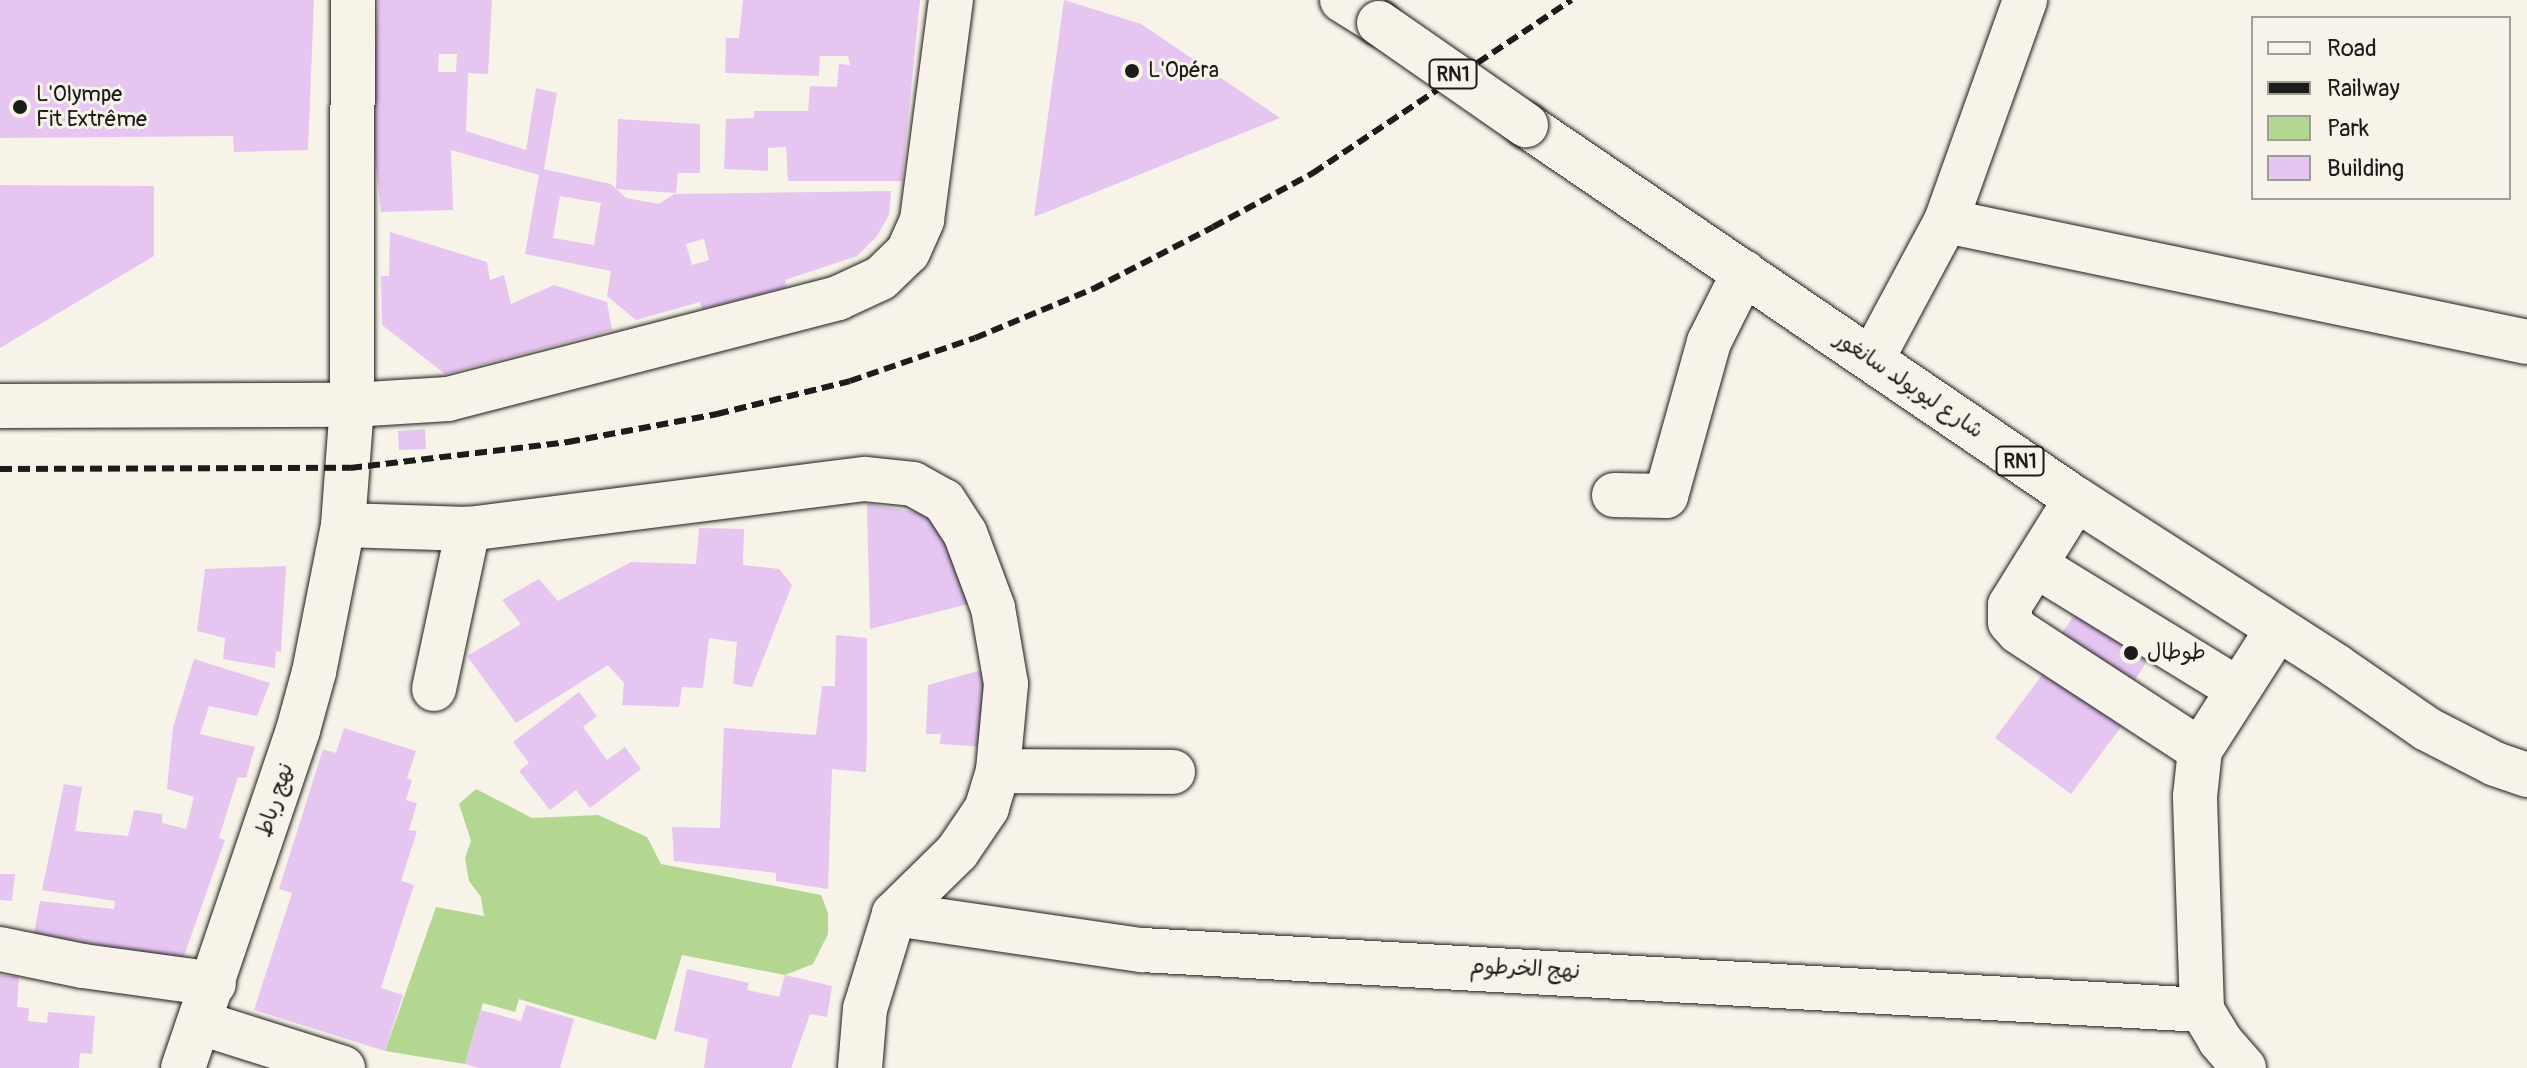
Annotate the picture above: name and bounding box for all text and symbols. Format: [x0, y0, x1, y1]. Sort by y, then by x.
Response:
legend [2251, 16, 2511, 200]
text: Road [2327, 34, 2377, 63]
place label: L'Opéra [1148, 58, 1219, 84]
road number: RN1 [1427, 58, 1479, 90]
marker: L'Opéra [1123, 62, 1141, 80]
text: Railway [2327, 74, 2400, 103]
place label: L'Olympe Fit Extrême [36, 81, 147, 132]
marker: L'Olympe Fit Extrême [11, 98, 29, 116]
text: Park [2327, 114, 2369, 143]
text: Building [2327, 154, 2404, 183]
street label: شارع ليوبولد سانغور [1830, 326, 1988, 444]
road number: RN1 [1994, 445, 2046, 477]
place label: طوطال [2147, 640, 2206, 666]
marker: طوطال [2122, 644, 2140, 662]
street label: نهج رباط [251, 760, 299, 840]
street label: نهج الخرطوم [1469, 953, 1581, 985]

